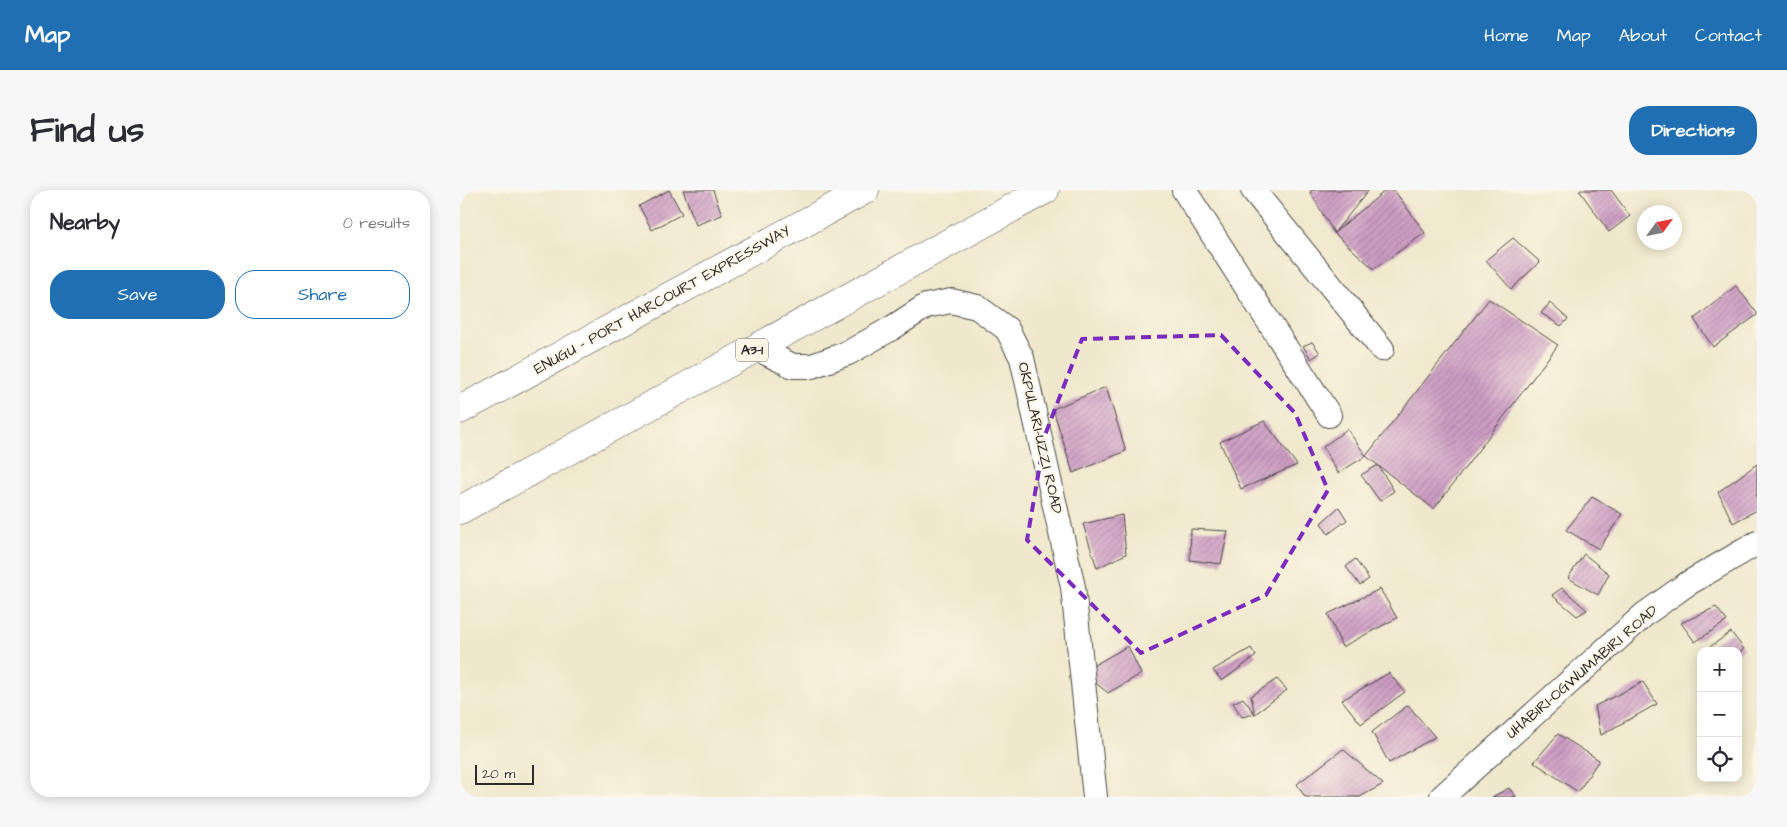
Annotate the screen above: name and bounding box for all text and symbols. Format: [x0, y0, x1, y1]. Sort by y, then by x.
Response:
text: Map [25, 18, 70, 52]
text: Home [1484, 23, 1529, 48]
text: Map [1557, 23, 1591, 48]
text: About [1619, 23, 1667, 48]
text: Contact [1695, 23, 1762, 48]
text: Find us [30, 106, 144, 155]
button: Directions [1629, 106, 1757, 155]
north arrow [1637, 205, 1682, 250]
text: Nearby [50, 208, 120, 237]
text: 0 results [343, 212, 410, 234]
street label: ENUGU - PORT HARCOURT EXPRESSWAY [530, 220, 794, 380]
button: Save [50, 270, 225, 319]
button: Share [235, 270, 410, 319]
road number: A3-1 [736, 338, 768, 362]
street label: OKPULARI-UZZI ROAD [1012, 360, 1068, 516]
street label: UHABIRI-OGWUMABIRI ROAD [1502, 600, 1663, 744]
map controls [1697, 647, 1742, 782]
button: + [1697, 647, 1742, 692]
button: − [1697, 692, 1742, 737]
button: locate [1697, 737, 1742, 782]
scale bar [475, 762, 534, 785]
text: 20 m [482, 764, 515, 784]

